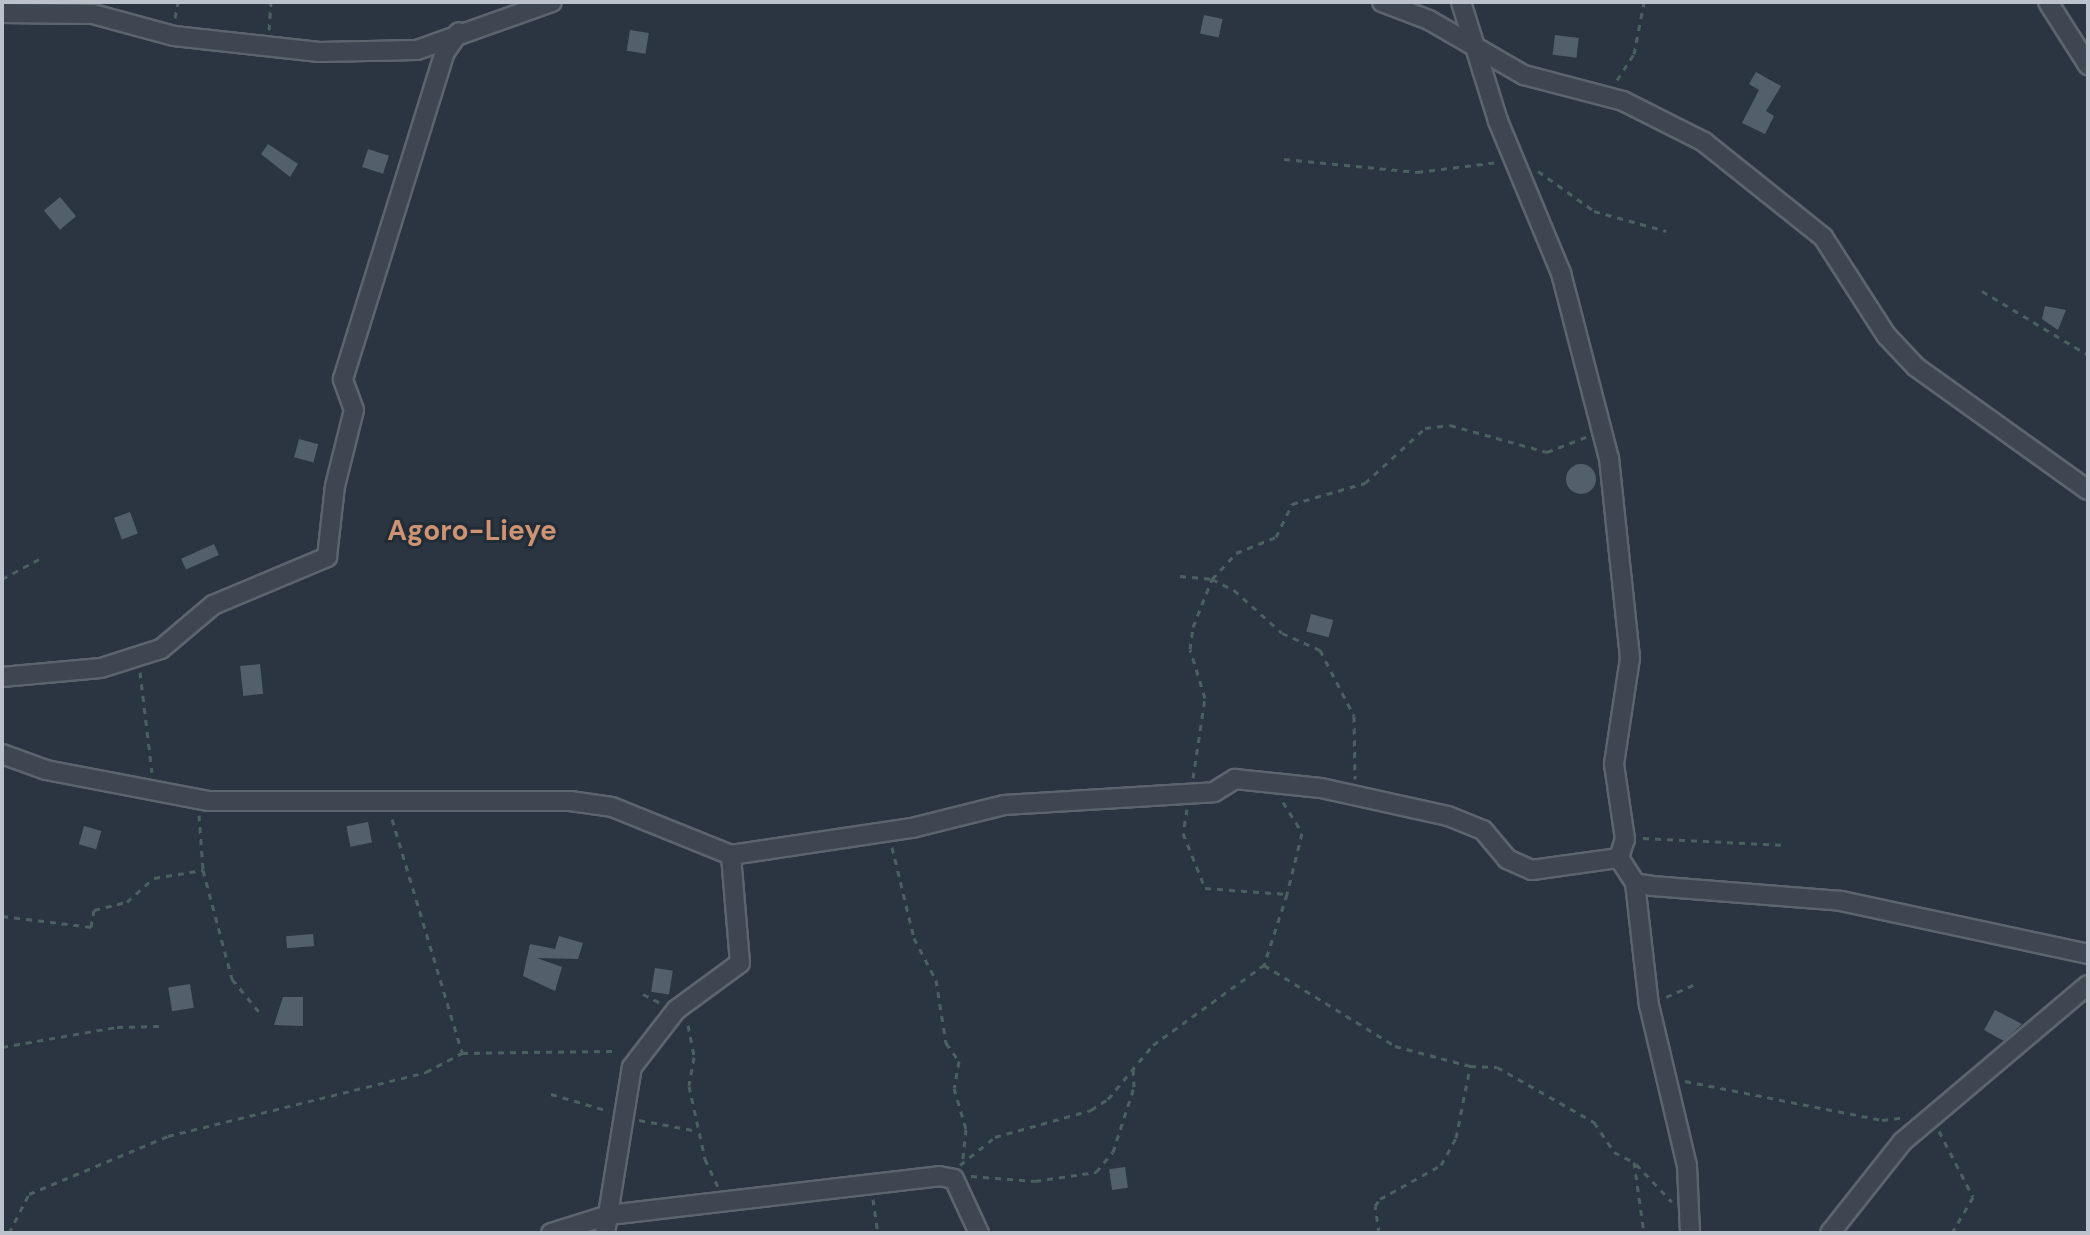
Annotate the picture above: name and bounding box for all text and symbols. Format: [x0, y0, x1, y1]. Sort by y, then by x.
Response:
district label: Agoro-Lieye [387, 514, 557, 548]

